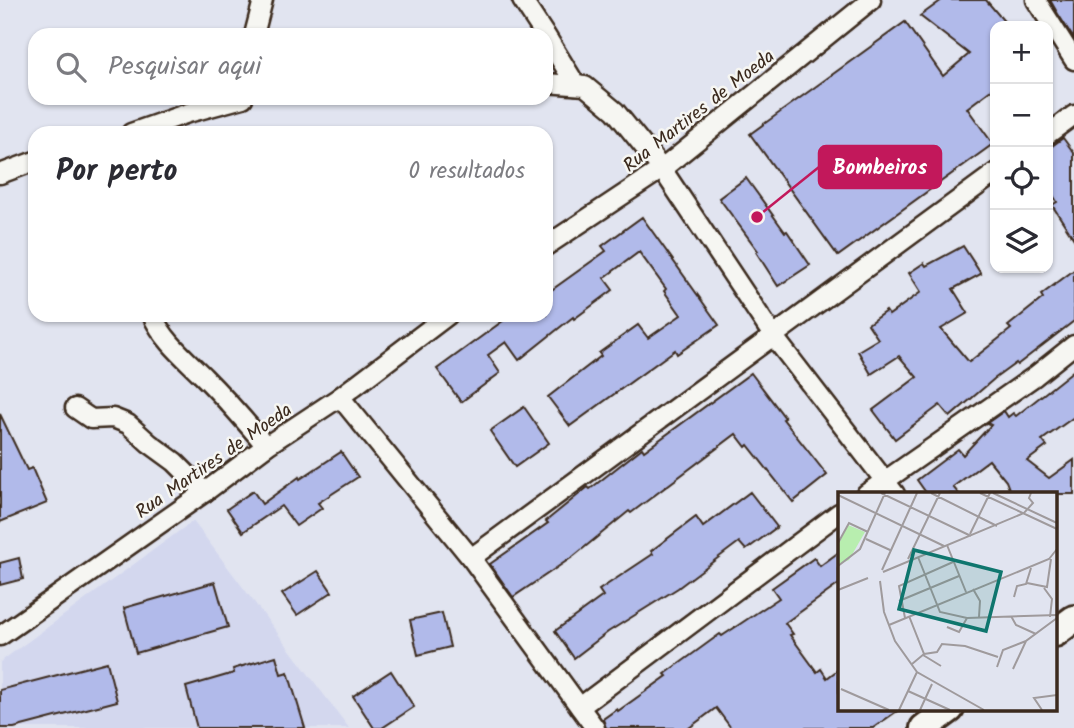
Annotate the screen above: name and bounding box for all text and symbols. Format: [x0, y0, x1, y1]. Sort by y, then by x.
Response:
map controls [990, 21, 1053, 273]
button: + [990, 21, 1053, 84]
search box [28, 28, 553, 105]
street label: Rua Martires de Moeda [617, 43, 782, 181]
text: Pesquisar aqui [108, 46, 261, 88]
icon: search [52, 48, 90, 86]
button: − [990, 84, 1053, 147]
callout: Bombeiros [819, 146, 941, 188]
button: locate [990, 147, 1053, 210]
text: Por perto [56, 148, 177, 196]
text: Bombeiros [833, 152, 927, 185]
text: 0 resultados [408, 154, 525, 190]
button: layers [990, 210, 1053, 273]
street label: Rua Martires de Moeda [130, 396, 299, 527]
inset map [838, 492, 1056, 710]

